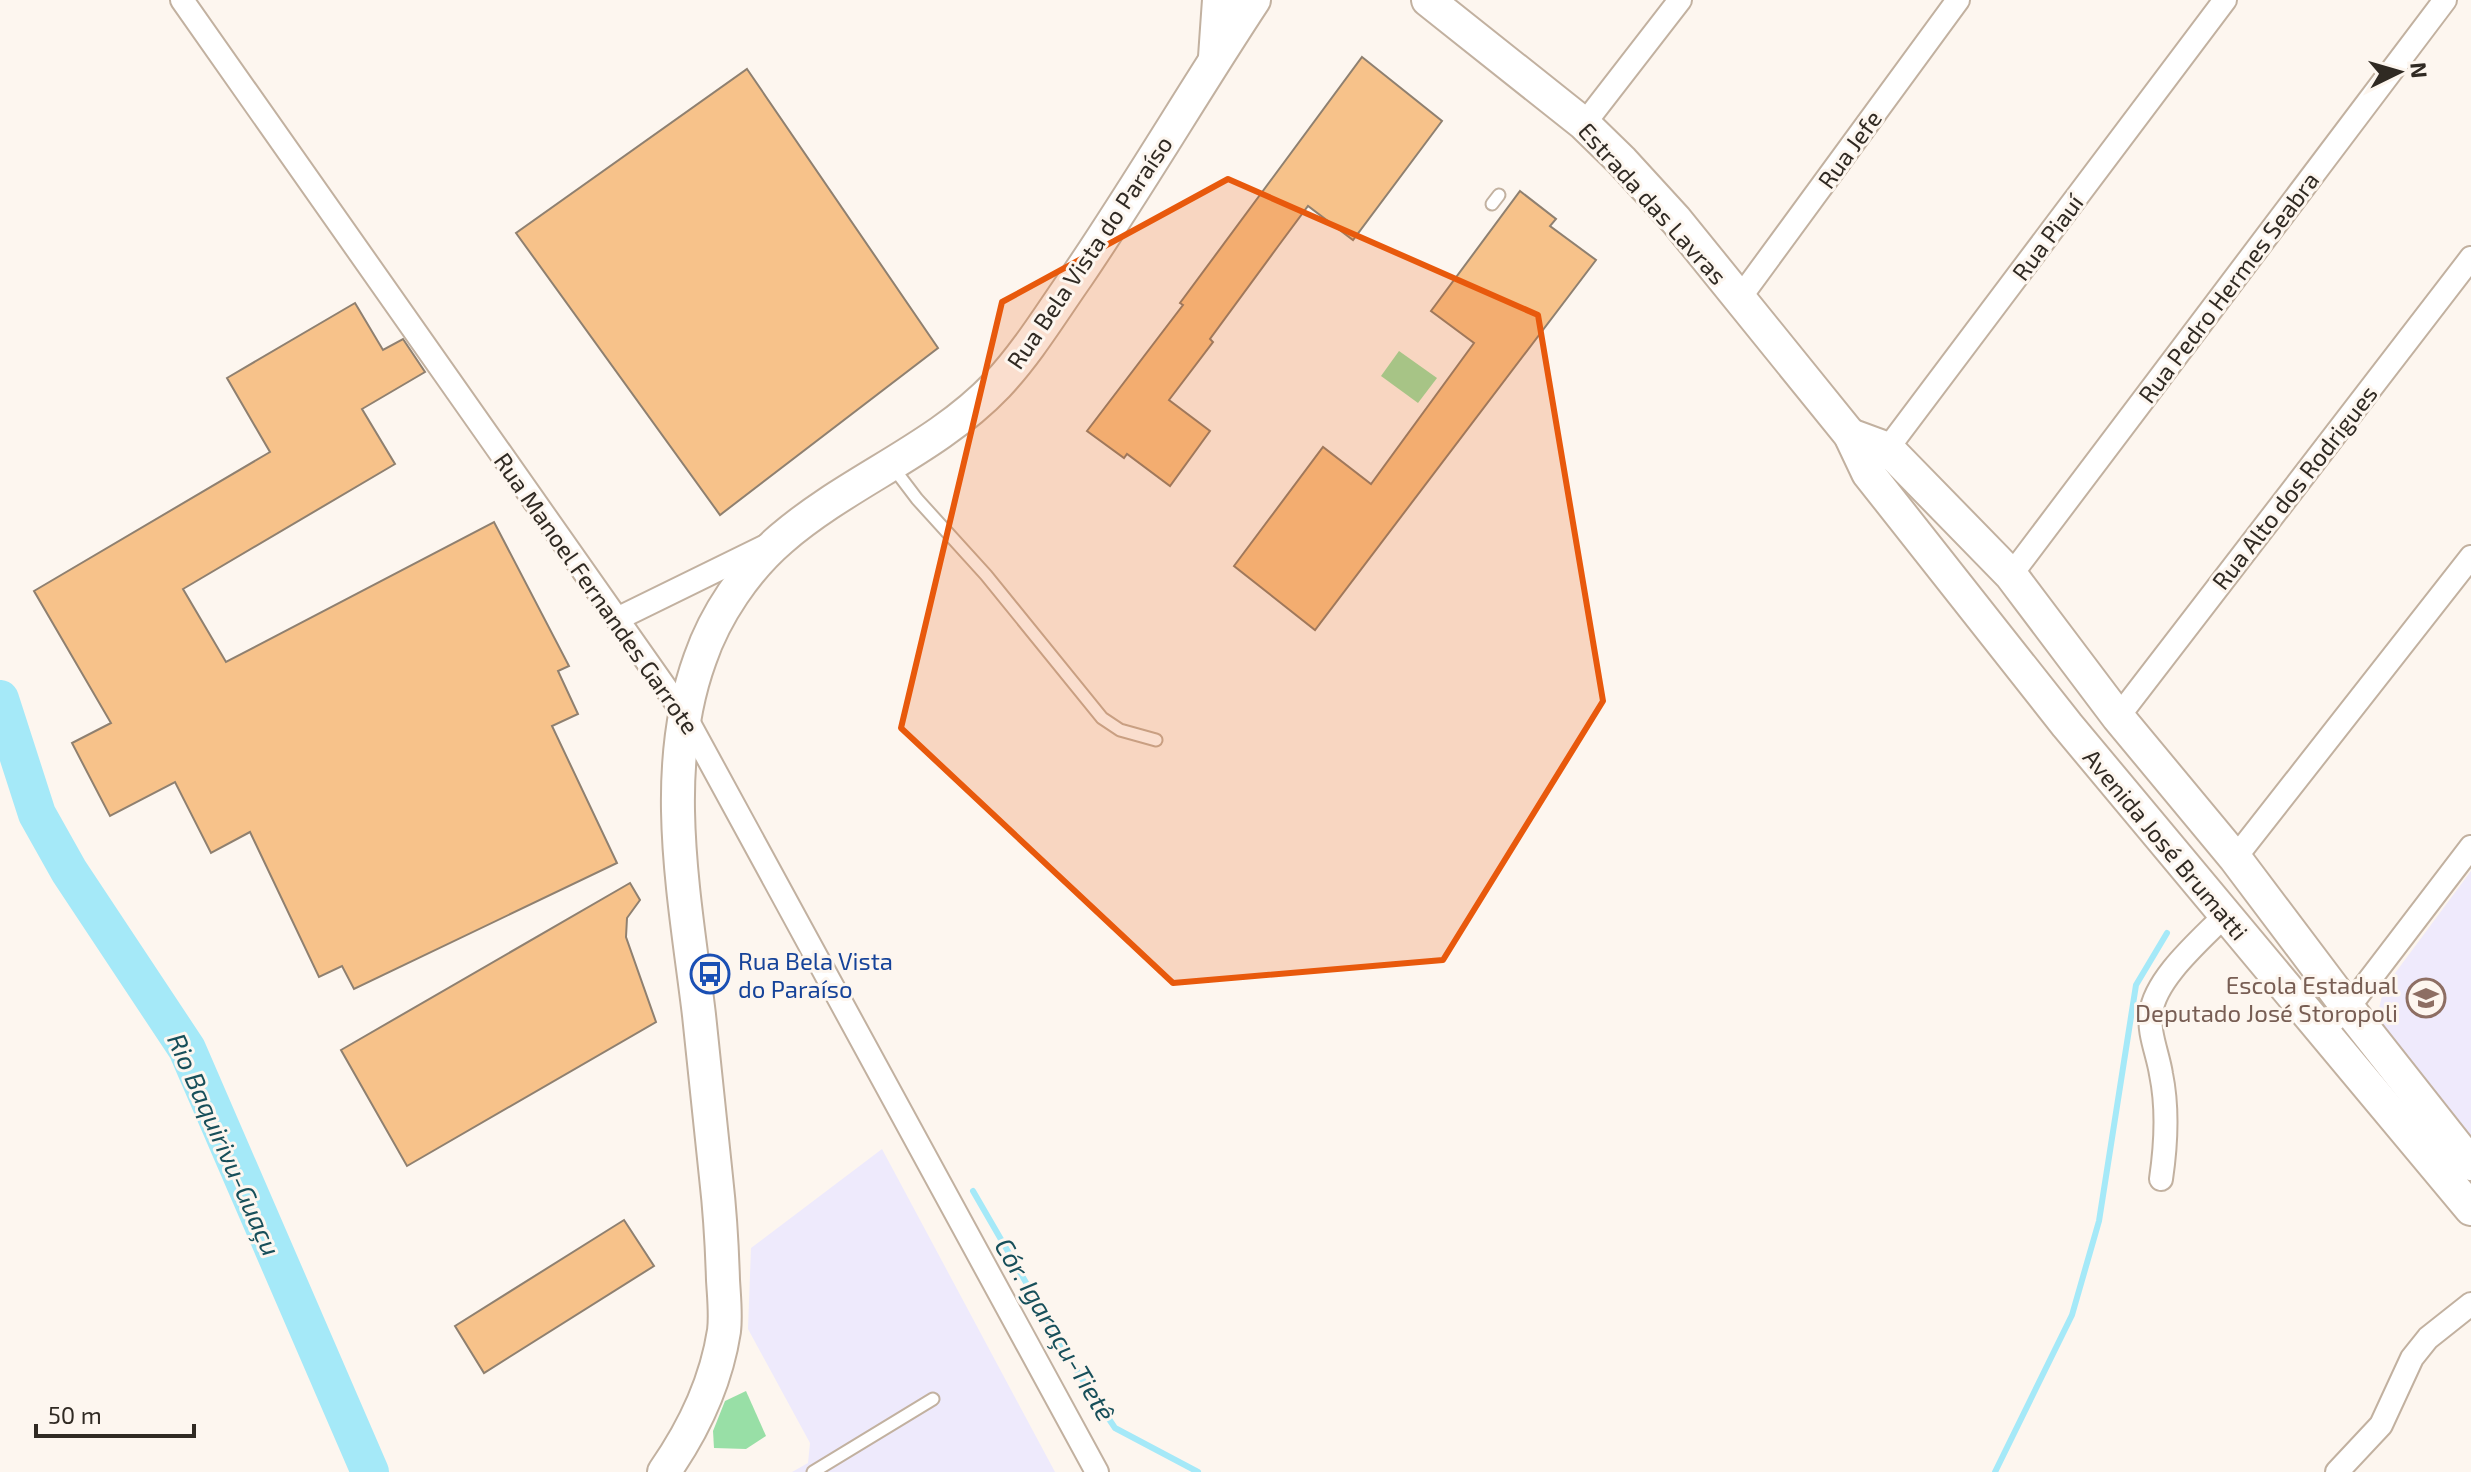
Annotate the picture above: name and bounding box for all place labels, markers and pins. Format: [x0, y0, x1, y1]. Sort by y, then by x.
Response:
place label: Rua Bela Vista do Paraíso [738, 946, 893, 1003]
bus stop icon: Rua Bela Vista do Paraíso [689, 953, 731, 995]
place label: Escola Estadual Deputado José Storopoli [2135, 970, 2398, 1027]
school or university icon: Escola Estadual Deputado José Storopoli [2405, 977, 2447, 1019]

